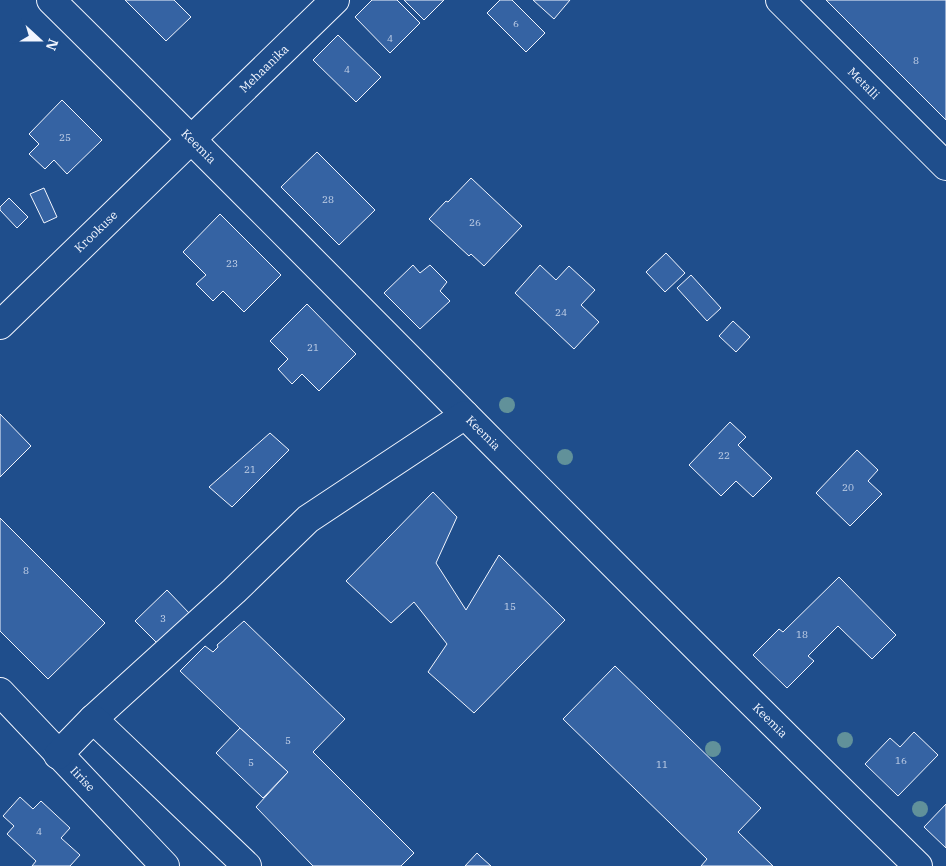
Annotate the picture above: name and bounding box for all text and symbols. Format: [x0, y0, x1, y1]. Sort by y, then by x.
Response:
north arrow [15, 15, 65, 65]
house number: 6 [513, 17, 519, 30]
house number: 4 [387, 32, 393, 45]
text: N [42, 36, 63, 53]
street label: Mehaanika [236, 41, 292, 96]
house number: 8 [913, 54, 919, 67]
house number: 4 [344, 63, 350, 76]
street label: Metalli [845, 64, 883, 102]
street label: Keemia [178, 126, 220, 167]
house number: 25 [59, 131, 71, 144]
house number: 28 [322, 193, 334, 206]
street label: Krookuse [71, 207, 120, 256]
house number: 26 [469, 216, 481, 229]
house number: 23 [226, 257, 238, 270]
house number: 24 [555, 306, 567, 319]
house number: 21 [307, 341, 319, 354]
street label: Keemia [463, 412, 504, 454]
house number: 22 [718, 449, 730, 462]
house number: 21 [244, 463, 256, 476]
house number: 20 [842, 481, 854, 494]
house number: 8 [23, 564, 29, 577]
house number: 15 [504, 600, 516, 613]
house number: 3 [160, 612, 166, 625]
house number: 18 [796, 628, 808, 641]
street label: Keemia [750, 700, 791, 741]
house number: 5 [285, 734, 291, 747]
house number: 16 [895, 754, 907, 767]
house number: 5 [248, 756, 254, 769]
house number: 11 [656, 758, 668, 771]
street label: Iirise [67, 763, 98, 795]
house number: 4 [36, 825, 42, 838]

